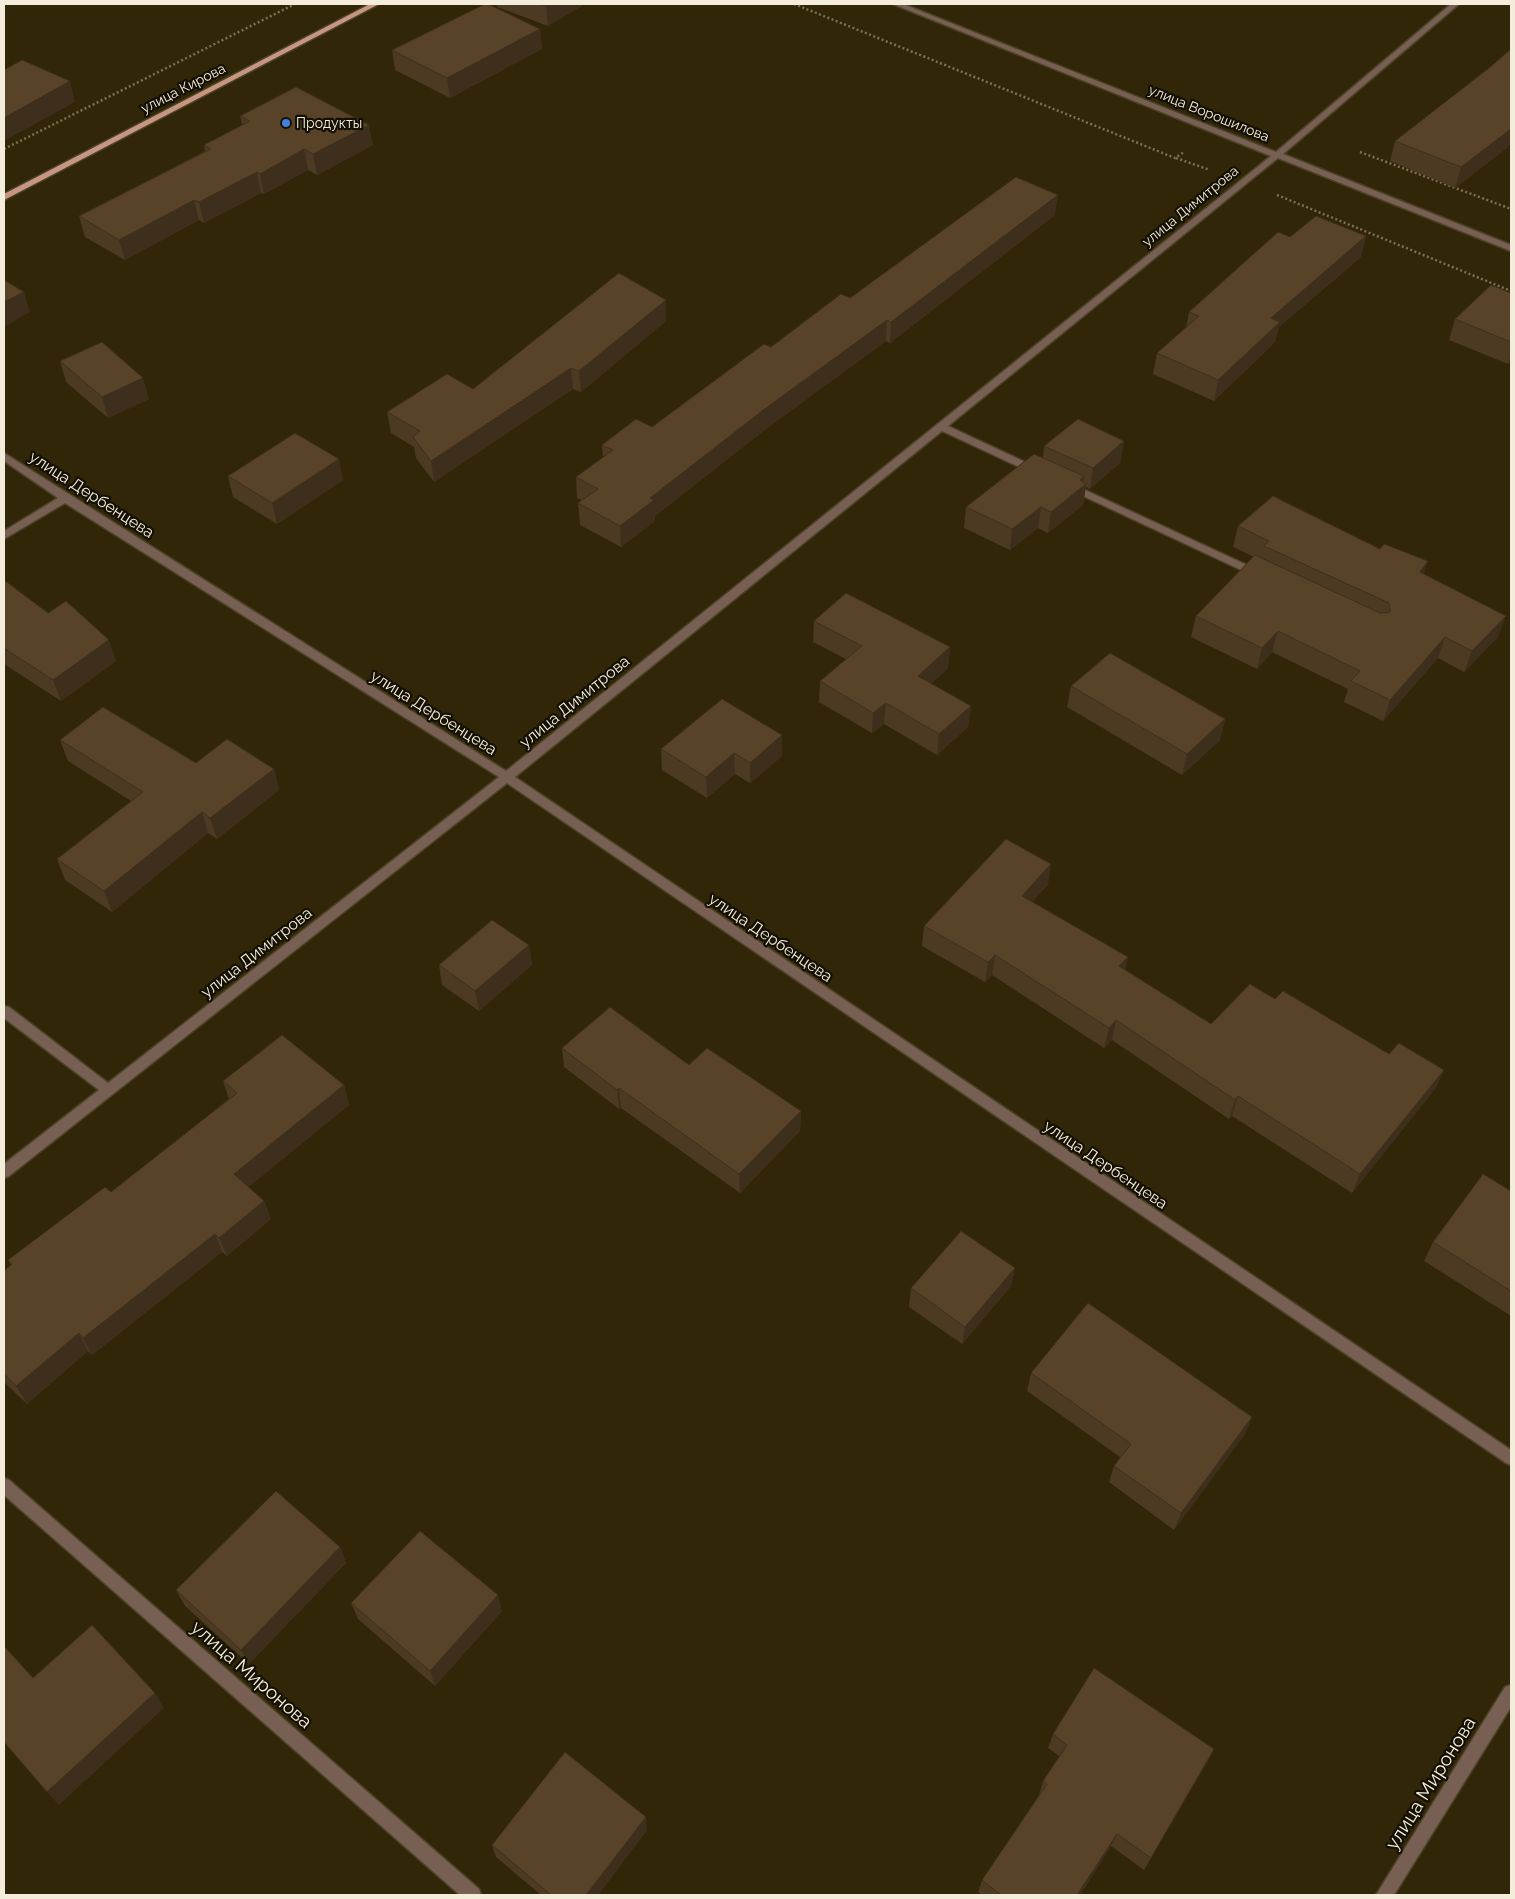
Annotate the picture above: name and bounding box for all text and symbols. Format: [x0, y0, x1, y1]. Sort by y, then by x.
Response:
street label: улица Кирова [138, 60, 228, 116]
street label: улица Ворошилова [1146, 81, 1272, 145]
place label: Продукты [296, 115, 362, 131]
marker: Продукты [280, 117, 292, 129]
street label: улица Димитрова [1139, 162, 1241, 250]
street label: улица Дербенцева [26, 447, 158, 542]
street label: улица Димитрова [516, 651, 633, 752]
street label: улица Дербенцева [367, 666, 500, 759]
street label: улица Дербенцева [705, 889, 836, 986]
street label: улица Димитрова [197, 903, 316, 1002]
street label: улица Дербенцева [1040, 1116, 1171, 1213]
street label: улица Миронова [187, 1616, 317, 1732]
street label: улица Миронова [1380, 1713, 1480, 1853]

